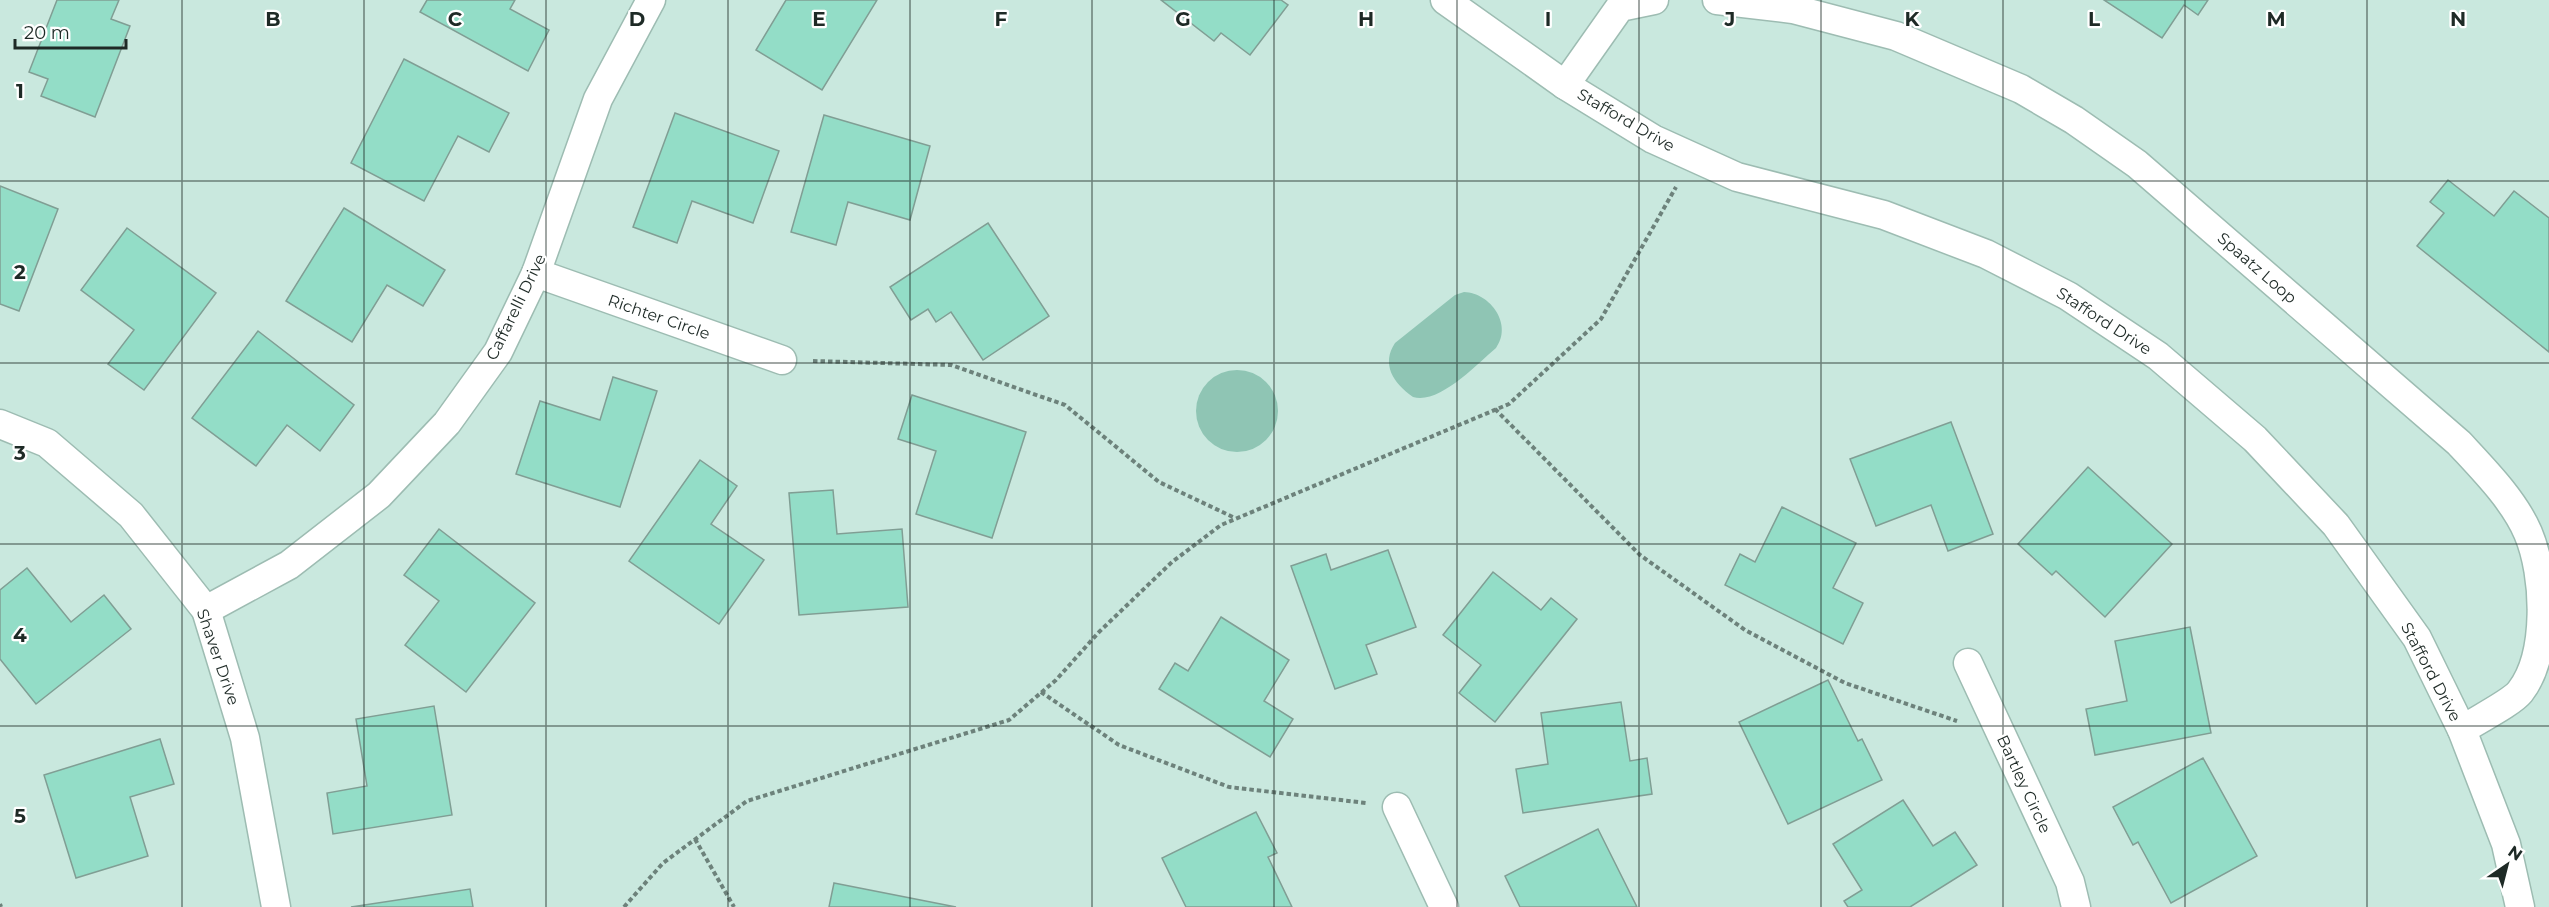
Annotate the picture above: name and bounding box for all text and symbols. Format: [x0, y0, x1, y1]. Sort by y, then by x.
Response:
text: B [265, 7, 281, 31]
text: C [448, 7, 463, 31]
text: D [629, 7, 645, 31]
text: E [812, 7, 826, 31]
text: F [995, 7, 1008, 31]
text: G [1175, 7, 1191, 31]
text: H [1358, 7, 1374, 31]
text: I [1545, 7, 1551, 31]
text: J [1724, 7, 1735, 31]
text: K [1905, 7, 1921, 31]
text: L [2088, 7, 2100, 31]
text: M [2266, 7, 2286, 31]
text: N [2450, 7, 2466, 31]
scale bar [15, 12, 126, 50]
text: 20 m [24, 22, 70, 44]
text: 1 [16, 79, 24, 103]
street label: Stafford Drive [1574, 84, 1678, 156]
street label: Spaatz Loop [2214, 228, 2301, 308]
street label: Caffarelli Drive [482, 251, 550, 363]
text: 2 [14, 260, 26, 284]
street label: Stafford Drive [2053, 283, 2155, 359]
street label: Richter Circle [605, 291, 713, 343]
text: 3 [13, 441, 26, 465]
street label: Shaver Drive [193, 606, 243, 708]
street label: Stafford Drive [2397, 619, 2465, 725]
text: 4 [13, 623, 27, 647]
street label: Bartley Circle [1993, 732, 2055, 836]
text: 5 [14, 804, 26, 828]
north arrow [2477, 835, 2537, 895]
text: N [2505, 842, 2526, 865]

